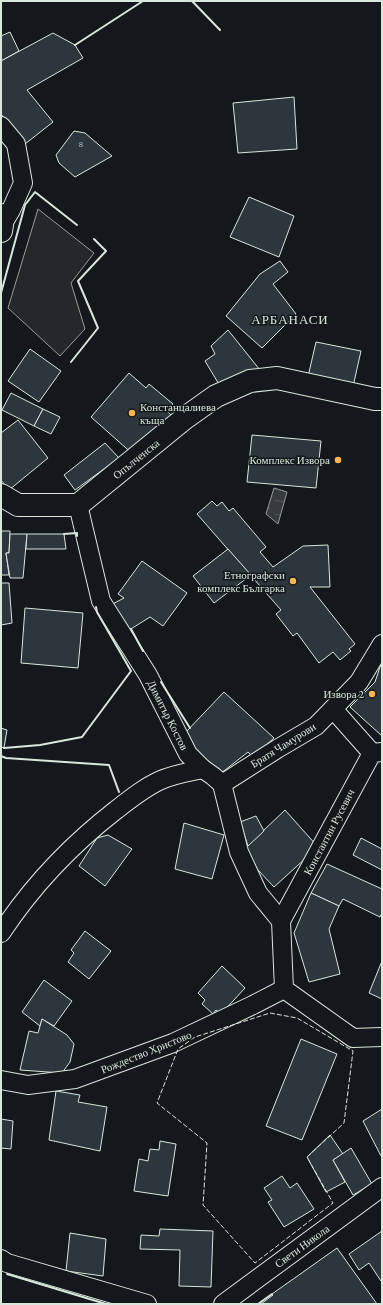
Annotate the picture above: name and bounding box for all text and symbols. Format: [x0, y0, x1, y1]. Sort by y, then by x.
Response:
house number: 8 [79, 139, 84, 149]
district label: АРБАНАСИ [251, 312, 329, 327]
place label: Констанцалиева къща [140, 401, 216, 426]
marker: Констанцалиева къща [127, 408, 137, 418]
street label: Опълченска [110, 437, 162, 481]
place label: Комплекс Извора [249, 454, 330, 466]
marker: Комплекс Извора [333, 455, 343, 465]
place label: Етнографски комплекс Българка [197, 569, 285, 594]
marker: Етнографски комплекс Българка [288, 576, 298, 586]
street label: Димитър Костов [145, 678, 191, 752]
place label: Извора 2 [323, 688, 364, 700]
marker: Извора 2 [367, 689, 377, 699]
street label: Братя Чамурови [248, 720, 318, 770]
street label: Константин Русевич [301, 787, 357, 877]
street label: Рождество Христово [99, 1028, 194, 1076]
street label: Свети Никола [272, 1222, 332, 1270]

